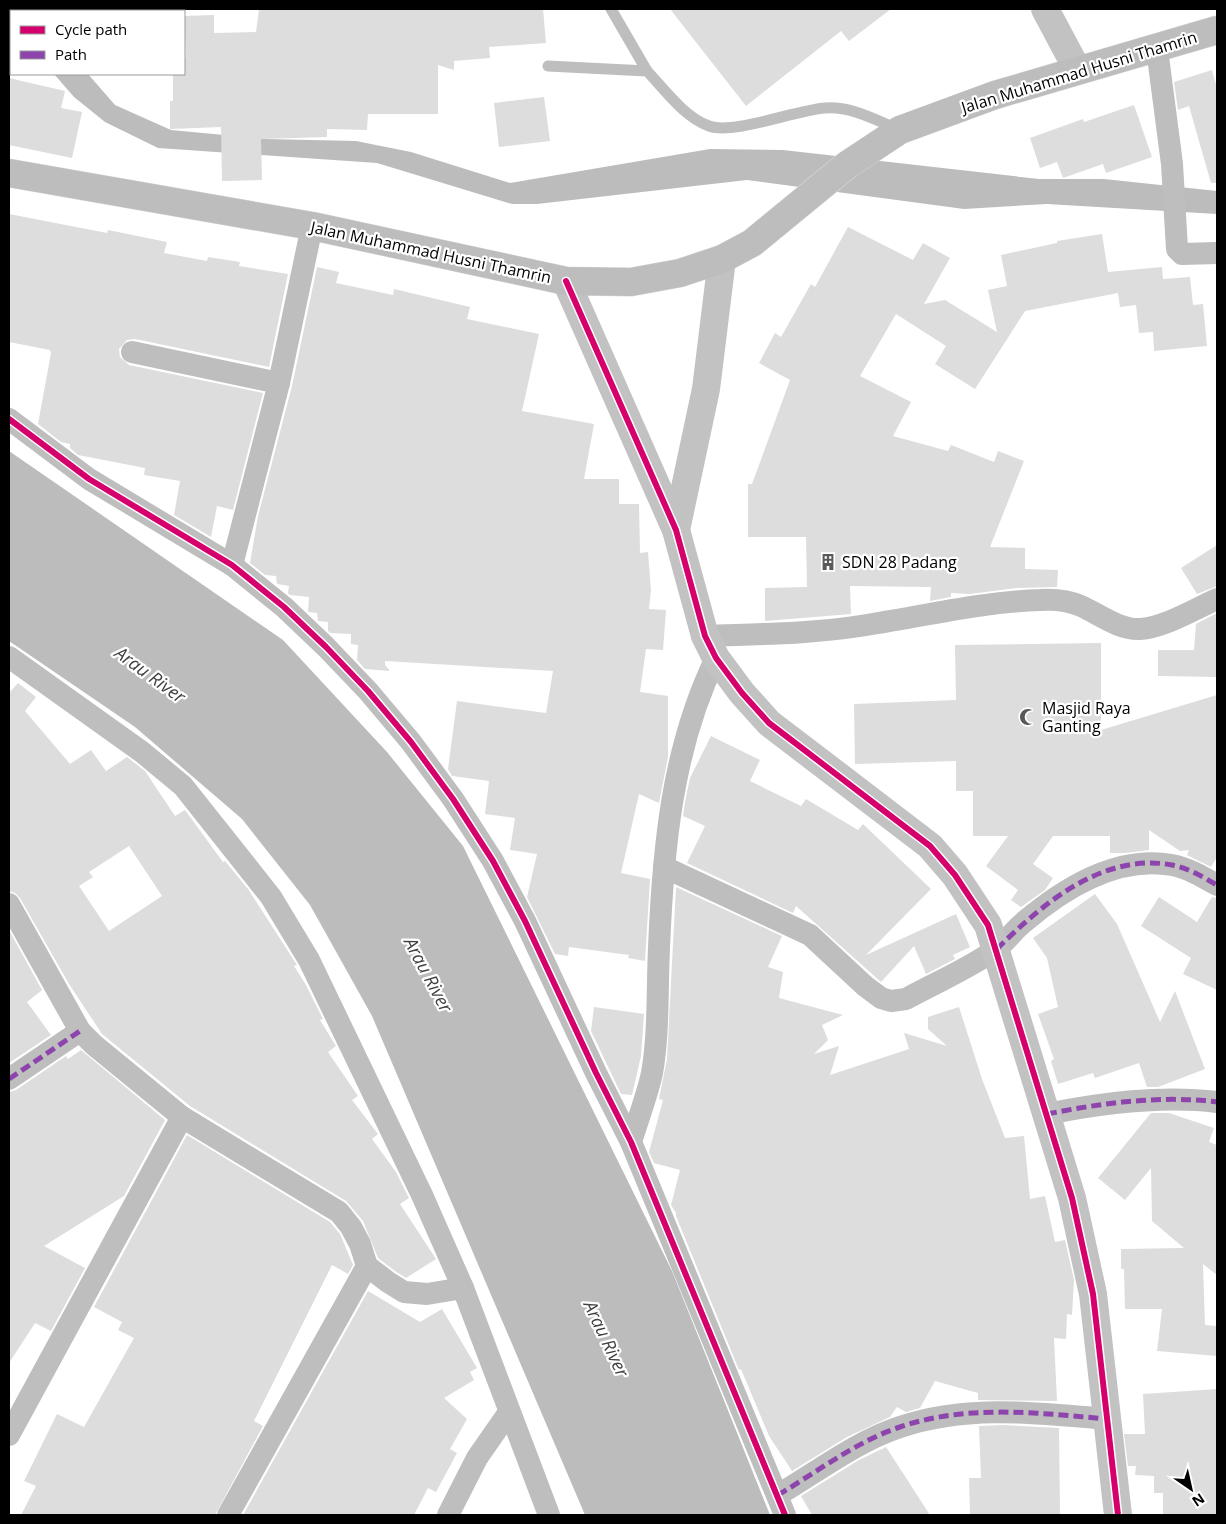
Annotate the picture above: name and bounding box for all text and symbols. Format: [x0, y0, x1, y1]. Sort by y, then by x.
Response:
legend [10, 10, 185, 75]
text: Cycle path [55, 19, 127, 39]
street label: Jalan Muhammad Husni Thamrin [957, 26, 1200, 119]
text: Path [55, 44, 87, 64]
street label: Jalan Muhammad Husni Thamrin [307, 215, 553, 288]
place label: SDN 28 Padang [842, 551, 957, 573]
building icon: SDN 28 Padang [818, 552, 838, 572]
water label: Arau River [109, 639, 191, 708]
place label: Masjid Raya Ganting [1042, 697, 1131, 737]
mosque icon: Masjid Raya Ganting [1018, 707, 1038, 727]
water label: Arau River [398, 931, 459, 1017]
water label: Arau River [578, 1295, 635, 1381]
north arrow [1166, 1464, 1216, 1514]
text: N [1189, 1489, 1209, 1511]

